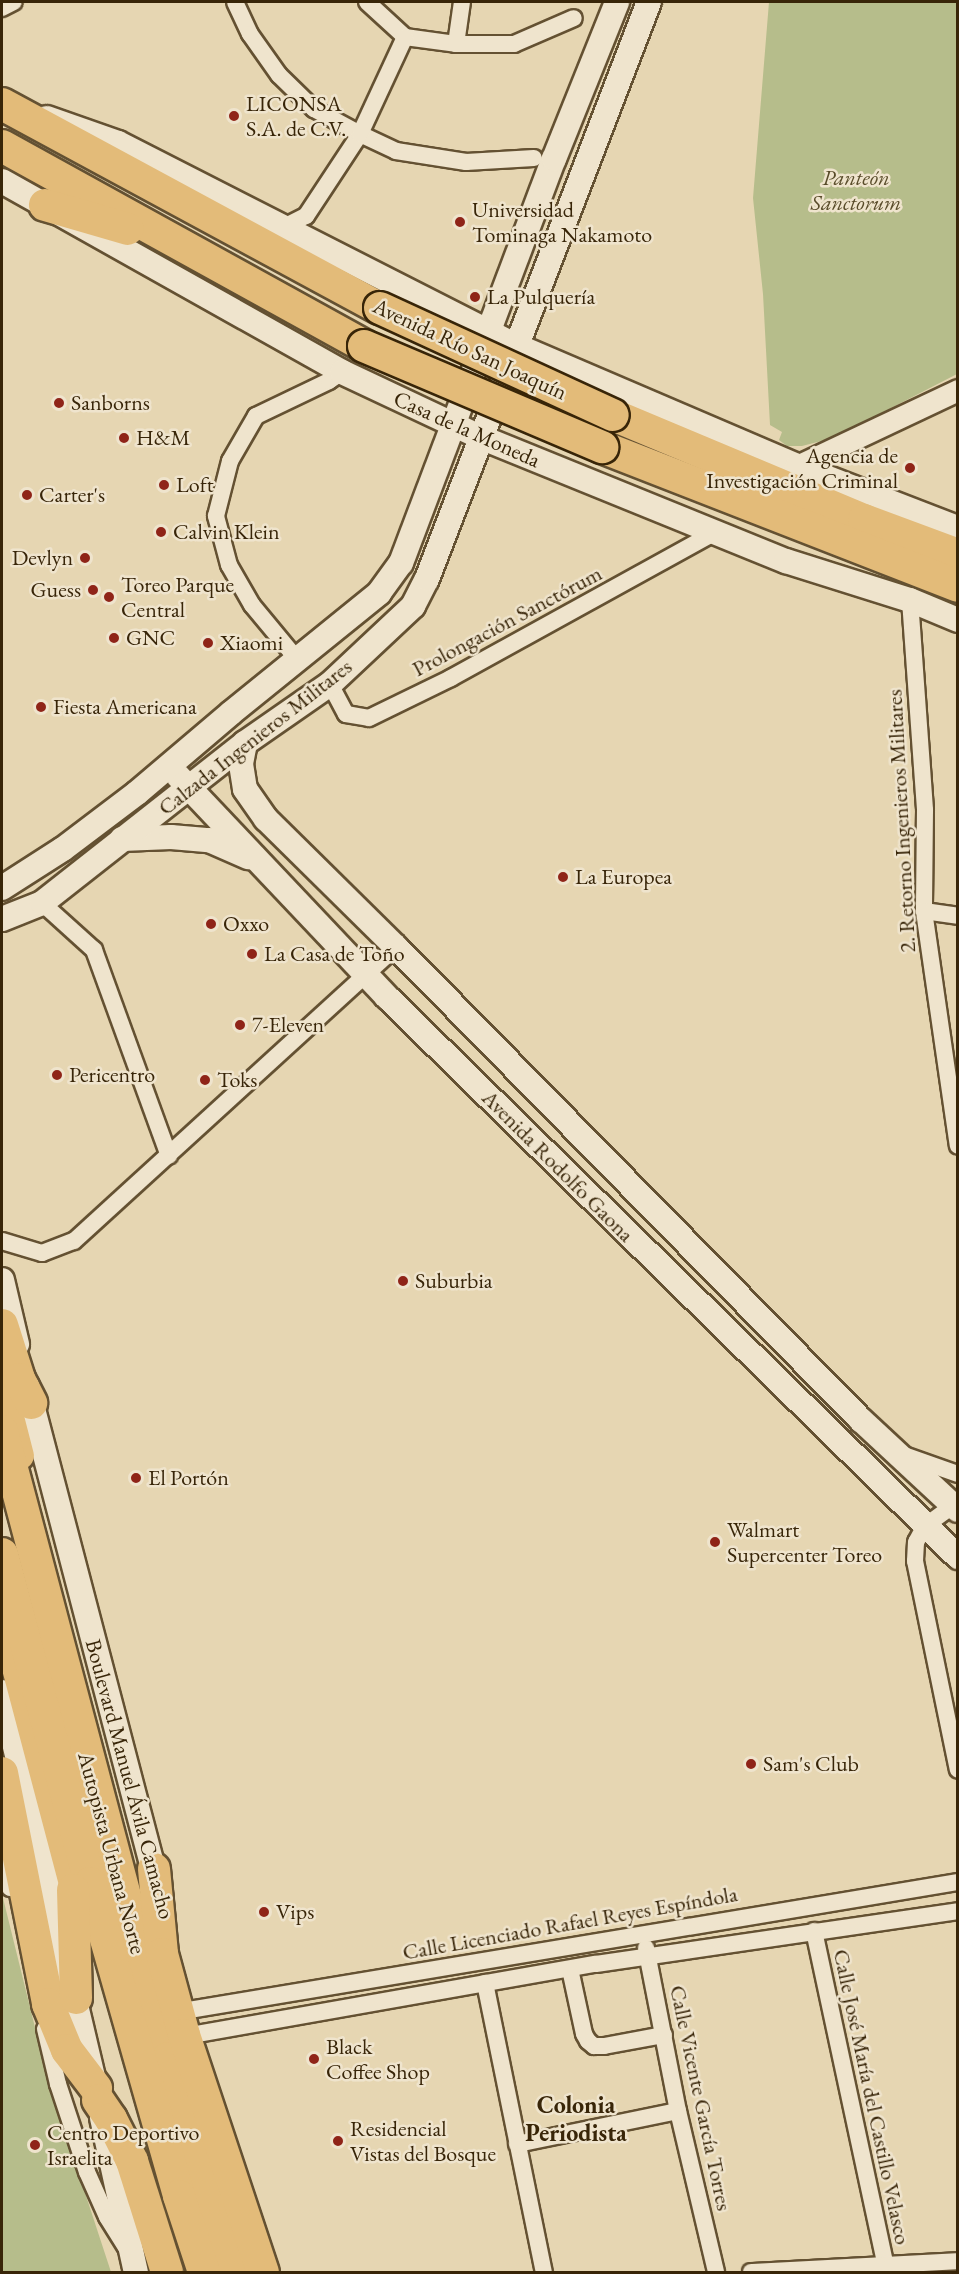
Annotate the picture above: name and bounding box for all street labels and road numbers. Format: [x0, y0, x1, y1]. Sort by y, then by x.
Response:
street label: Avenida Río San Joaquín [369, 292, 571, 406]
street label: Casa de la Moneda [390, 385, 544, 473]
street label: Prolongación Sanctórum [408, 560, 606, 682]
street label: Calzada Ingenieros Militares [153, 653, 357, 821]
street label: 2. Retorno Ingenieros Militares [881, 689, 921, 953]
street label: Avenida Rodolfo Gaona [477, 1085, 639, 1247]
street label: Boulevard Manuel Ávila Camacho [80, 1636, 180, 1922]
street label: Autopista Urbana Norte [72, 1749, 152, 1957]
street label: Calle Licenciado Rafael Reyes Espíndola [401, 1881, 739, 1965]
street label: Calle José María del Castillo Velasco [828, 1947, 916, 2247]
street label: Calle Vicente García Torres [664, 1983, 738, 2213]

